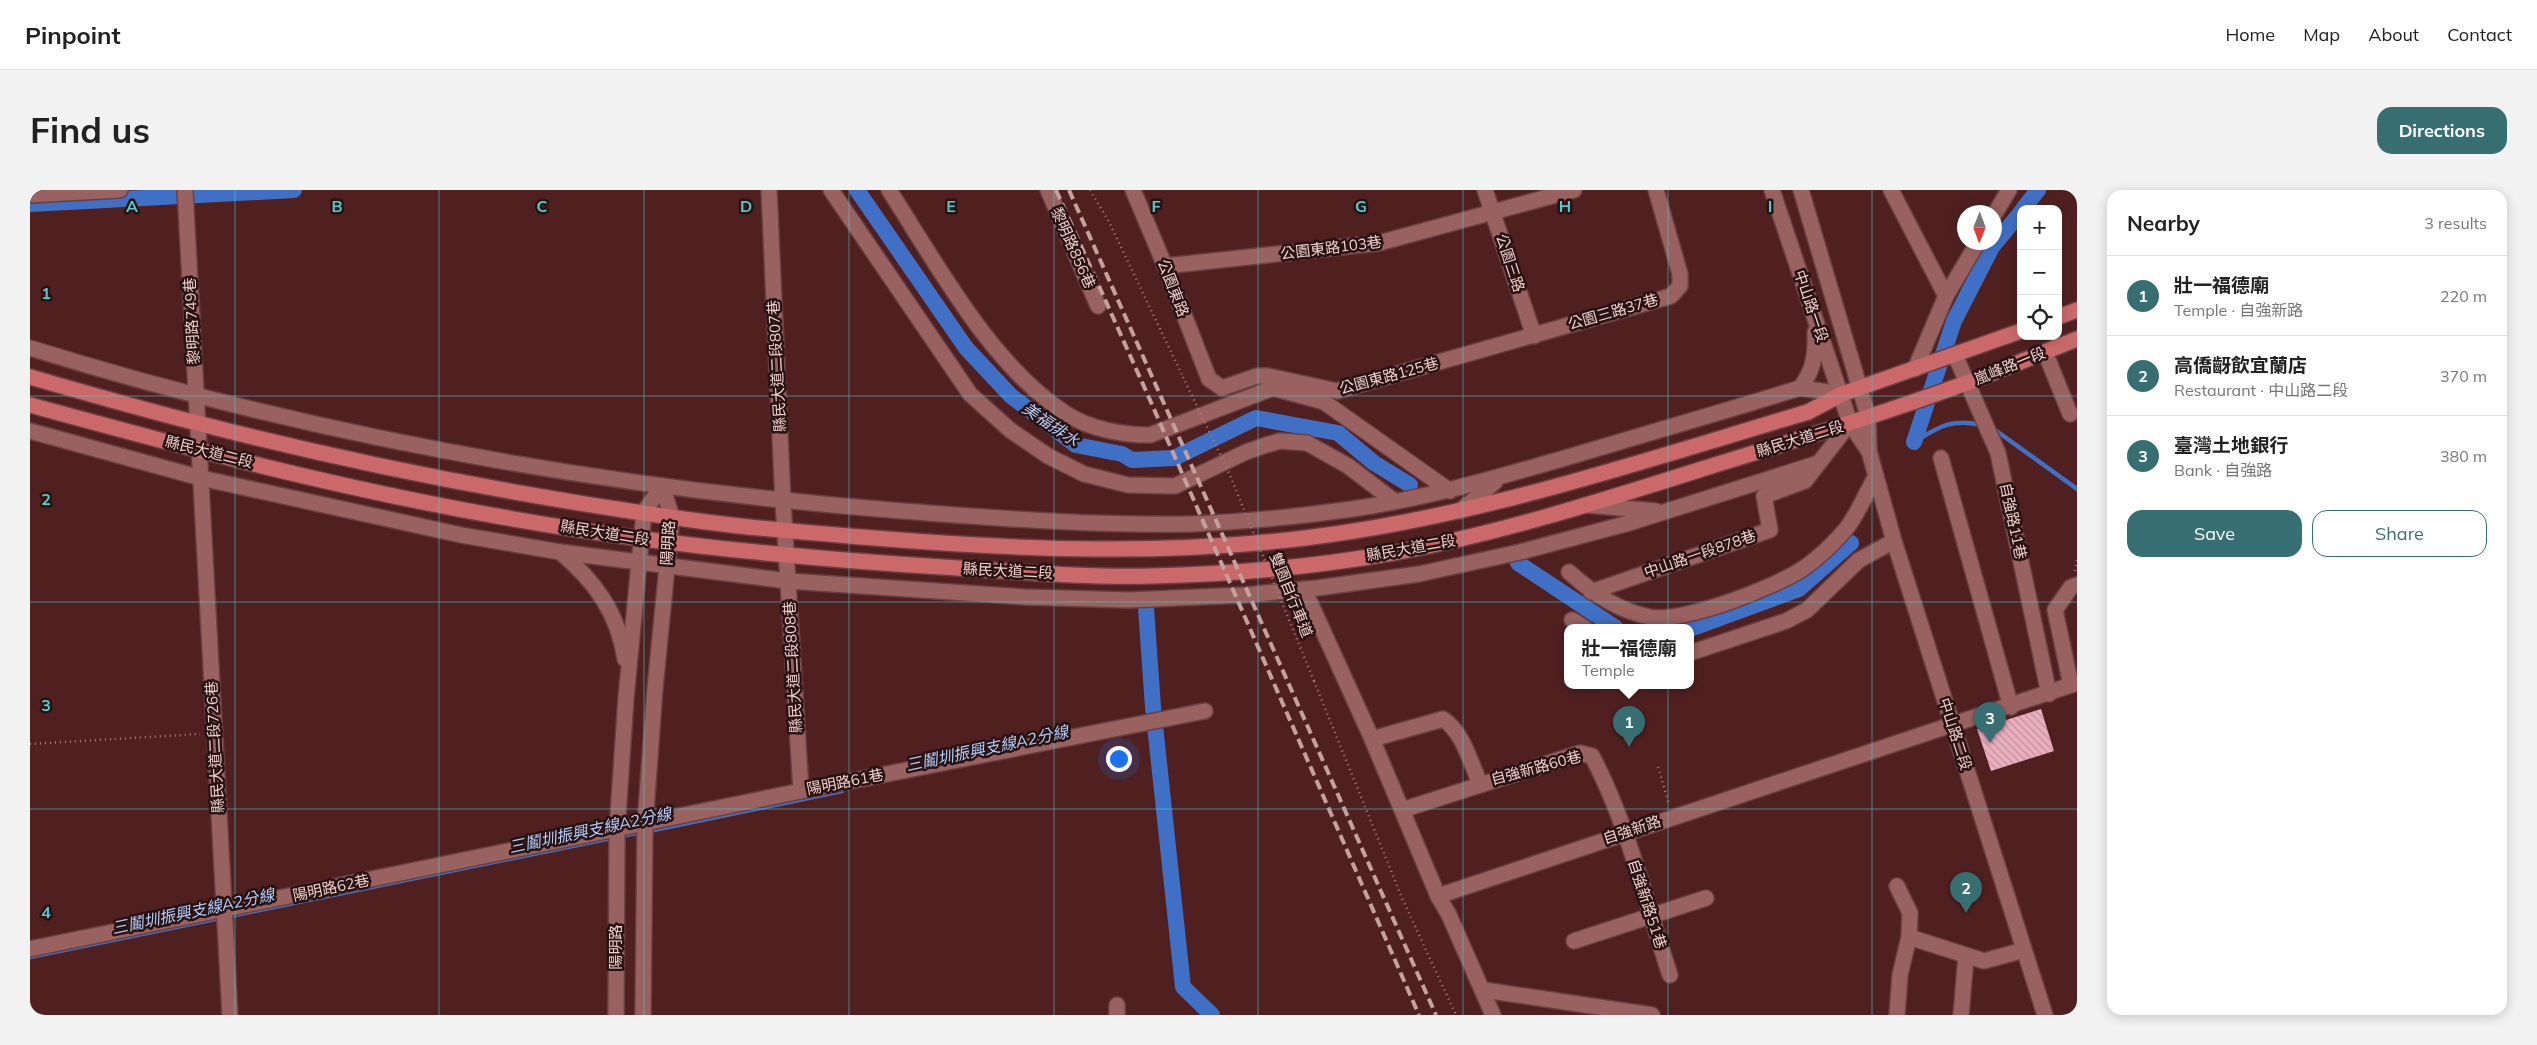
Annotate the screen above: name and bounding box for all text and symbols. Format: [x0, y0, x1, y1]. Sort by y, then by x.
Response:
text: Pinpoint [25, 20, 121, 50]
text: Home [2225, 23, 2275, 46]
text: Map [2303, 23, 2340, 46]
text: About [2368, 23, 2419, 46]
text: Contact [2447, 23, 2512, 46]
button: Directions [2377, 107, 2507, 154]
text: Find us [30, 108, 150, 152]
text: A [126, 196, 138, 216]
text: B [331, 196, 343, 216]
text: C [537, 196, 548, 216]
text: D [740, 196, 752, 216]
text: E [946, 196, 956, 216]
text: F [1151, 196, 1161, 216]
text: G [1355, 196, 1367, 216]
text: H [1559, 196, 1571, 216]
text: I [1768, 196, 1772, 216]
street label: 黎明路856巷 [1047, 204, 1100, 291]
north arrow [1957, 205, 2002, 250]
map controls [2017, 205, 2062, 340]
button: + [2017, 205, 2062, 250]
text: Nearby [2127, 210, 2200, 236]
text: 3 results [2424, 213, 2487, 233]
street label: 公園三路 [1492, 231, 1529, 294]
street label: 公園東路103巷 [1279, 232, 1383, 263]
button: − [2017, 250, 2062, 295]
street label: 公園東路 [1154, 256, 1193, 319]
street label: 中山路一段 [1790, 267, 1833, 344]
text: 壯一福德廟 [2174, 273, 2269, 297]
street label: 黎明路749巷 [180, 277, 203, 365]
text: 1 [41, 283, 51, 303]
text: 1 [2138, 286, 2148, 306]
text: 220 m [2440, 286, 2487, 306]
street label: 公園三路37巷 [1566, 290, 1660, 333]
button: locate [2017, 295, 2062, 340]
street label: 縣民大道二段807巷 [764, 300, 789, 432]
text: Temple · 自強新路 [2174, 300, 2303, 320]
street label: 嵐峰路一段 [1971, 343, 2048, 388]
street label: 公園東路125巷 [1337, 353, 1441, 398]
text: 高僑齖飲宜蘭店 [2174, 353, 2307, 377]
text: 2 [2138, 366, 2148, 386]
text: 370 m [2440, 366, 2487, 386]
text: Restaurant · 中山路二段 [2174, 380, 2348, 400]
water label: 美福排水 [1019, 398, 1084, 451]
street label: 縣民大道二段 [1754, 416, 1846, 461]
street label: 縣民大道二段 [163, 431, 255, 472]
text: 臺灣土地銀行 [2174, 433, 2288, 457]
text: 3 [2138, 446, 2148, 466]
text: 380 m [2440, 446, 2487, 466]
text: Bank · 自強路 [2174, 460, 2272, 480]
street label: 自強路11巷 [1996, 481, 2031, 561]
text: 2 [41, 489, 51, 509]
button: Save [2127, 510, 2302, 557]
button: Share [2312, 510, 2487, 557]
street label: 縣民大道二段 [559, 516, 651, 549]
street label: 陽明路 [656, 520, 679, 566]
street label: 中山路一段878巷 [1641, 525, 1758, 582]
street label: 縣民大道二段 [1365, 530, 1457, 565]
street label: 雙園自行車道 [1266, 550, 1317, 640]
street label: 縣民大道二段 [963, 559, 1053, 582]
street label: 縣民大道二段808巷 [780, 601, 805, 733]
popup [1564, 624, 1694, 689]
text: 壯一福德廟 [1581, 636, 1677, 660]
text: Temple [1581, 660, 1635, 680]
street label: 縣民大道二段726巷 [202, 681, 227, 813]
text: 3 [41, 695, 51, 715]
street label: 中山路二段 [1935, 695, 1976, 772]
pin: 3 [1974, 702, 2006, 743]
pin: 1 [1613, 706, 1645, 747]
water label: 三鬮圳振興支線A2分線 [904, 721, 1072, 775]
your location [1106, 746, 1132, 772]
street label: 自強新路60巷 [1488, 746, 1583, 789]
street label: 陽明路61巷 [805, 765, 885, 798]
water label: 三鬮圳振興支線A2分線 [507, 803, 675, 857]
street label: 自強新路 [1600, 811, 1663, 848]
street label: 自強新路51巷 [1624, 857, 1671, 951]
street label: 陽明路62巷 [291, 870, 371, 905]
pin: 2 [1950, 872, 1982, 913]
water label: 三鬮圳振興支線A2分線 [110, 884, 278, 938]
text: 4 [41, 902, 51, 922]
street label: 陽明路 [606, 924, 625, 970]

